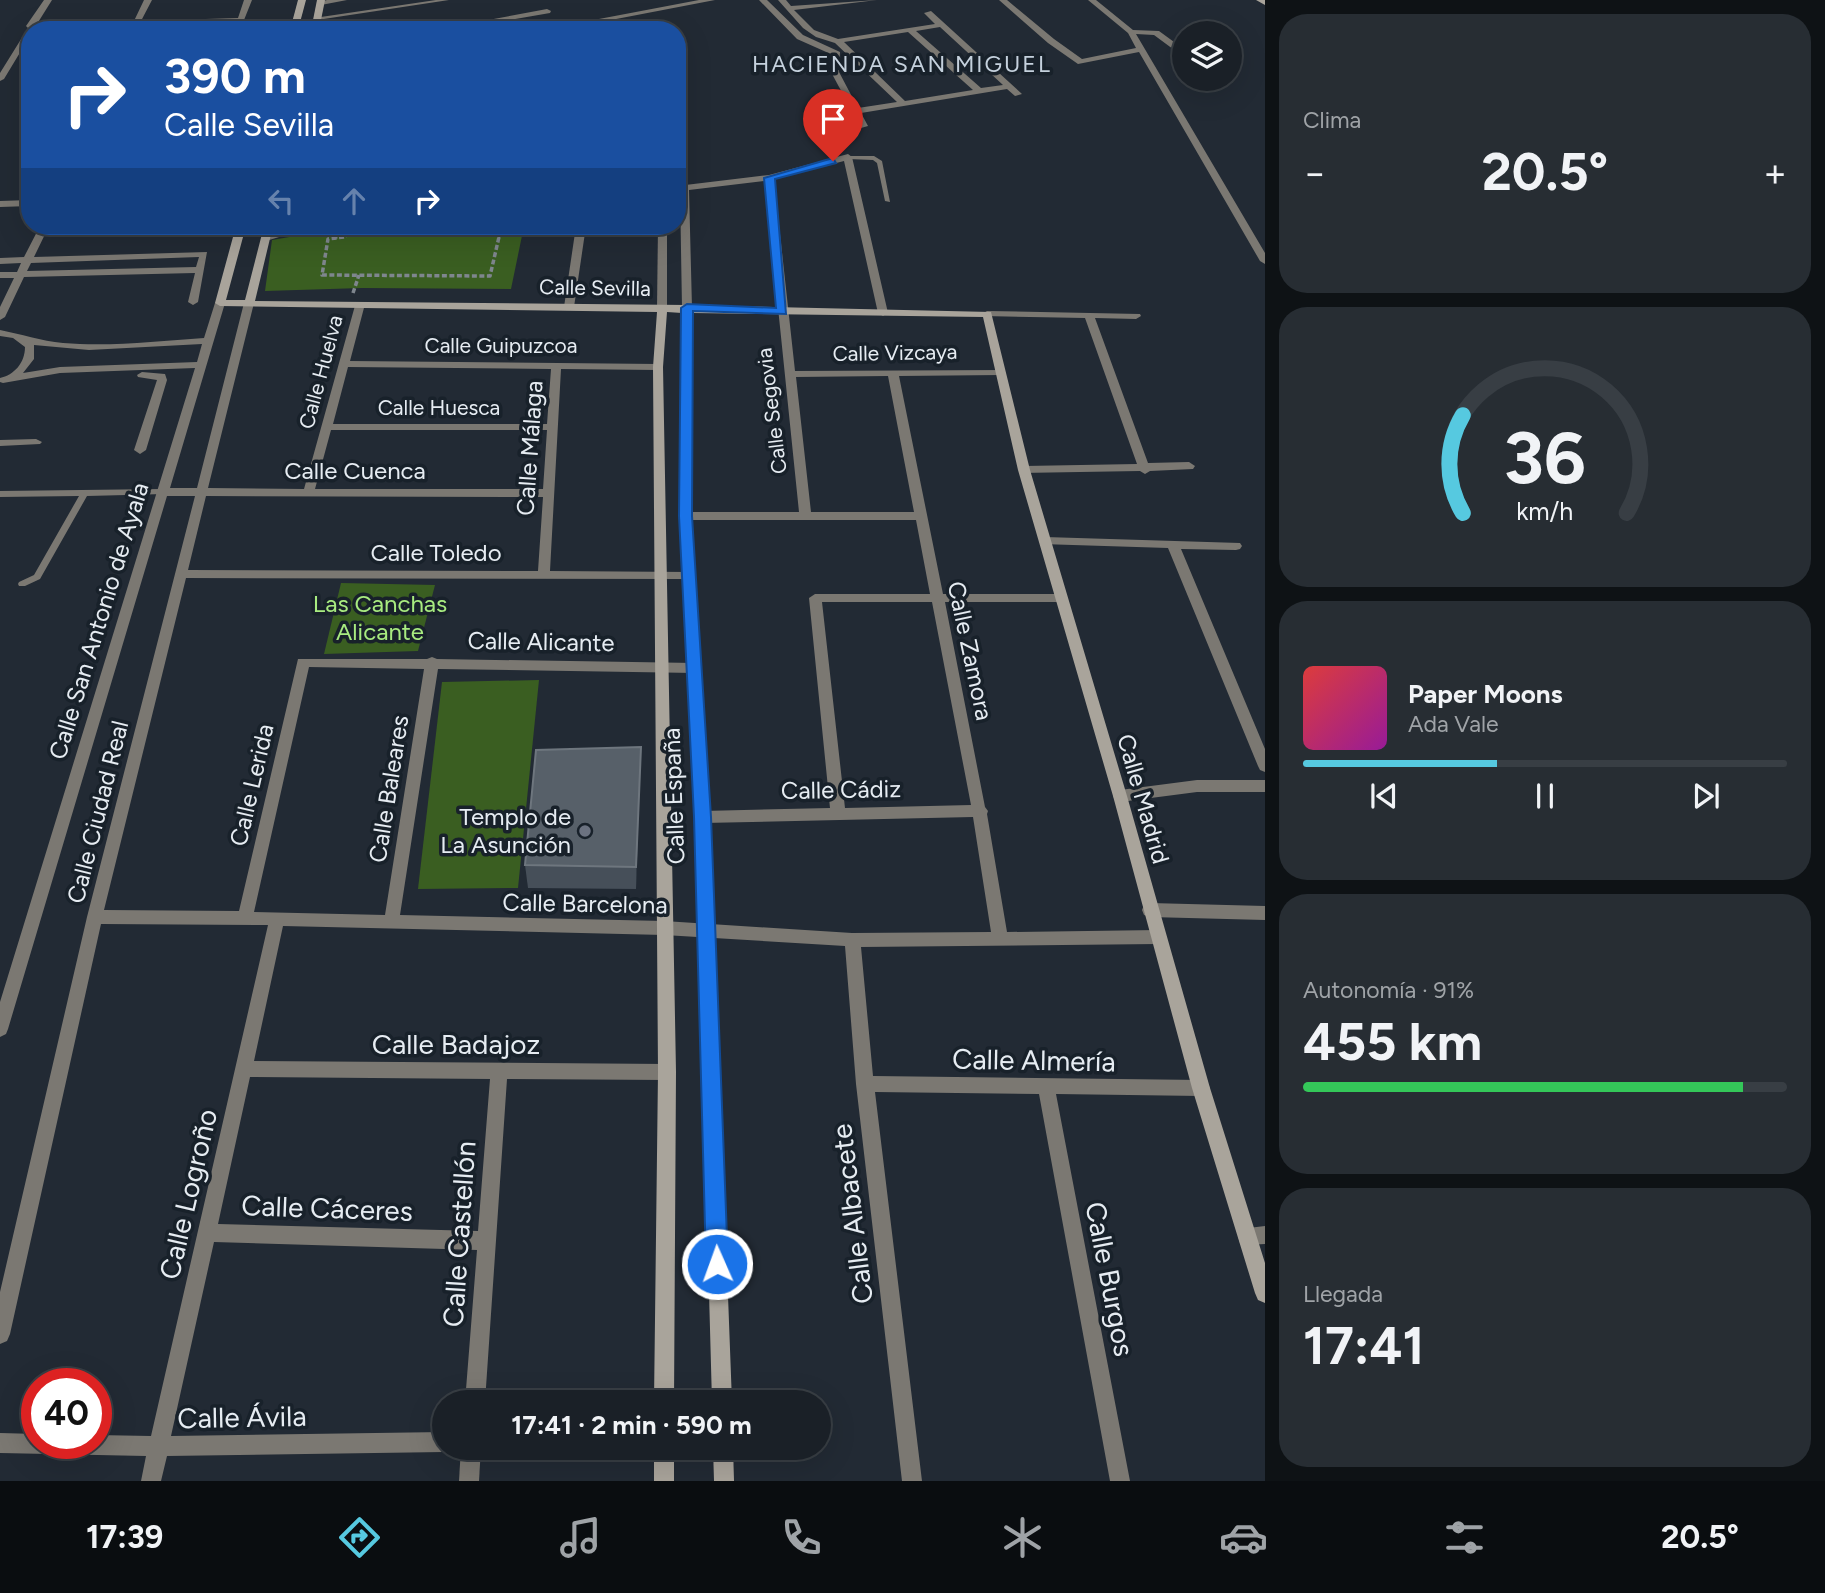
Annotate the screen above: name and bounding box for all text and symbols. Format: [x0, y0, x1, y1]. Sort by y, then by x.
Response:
map controls [1172, 21, 1242, 91]
button: layers [1172, 21, 1242, 91]
text: 390 m [164, 46, 306, 105]
icon: right [49, 49, 140, 140]
district label: HACIENDA SAN MIGUEL [752, 50, 1052, 78]
pin [803, 89, 863, 161]
icon: arrive [814, 100, 852, 138]
text: Calle Sevilla [164, 106, 334, 144]
text: Clima [1303, 106, 1361, 134]
text: 20.5° [1482, 141, 1608, 203]
text: − [1303, 150, 1327, 196]
text: + [1763, 150, 1787, 196]
icon: left [262, 182, 300, 220]
icon: ahead [335, 182, 373, 220]
icon: right [408, 182, 446, 220]
street label: Calle Sevilla [539, 274, 651, 301]
street label: Calle Huelva [293, 312, 348, 431]
street label: Calle Guipuzcoa [425, 333, 577, 358]
street label: Calle Vizcaya [832, 339, 958, 366]
street label: Calle Segovia [751, 347, 792, 476]
street label: Calle Málaga [510, 379, 549, 517]
street label: Calle Huesca [378, 395, 500, 420]
text: 36 [1504, 415, 1586, 502]
street label: Calle Cuenca [284, 456, 426, 485]
street label: Calle San Antonio de Ayala [43, 479, 154, 763]
text: km/h [1516, 496, 1574, 526]
street label: Calle Toledo [370, 538, 502, 567]
street label: Calle Zamora [942, 579, 999, 723]
park label: Las Canchas Alicante [313, 589, 447, 646]
street label: Calle Alicante [467, 626, 615, 657]
text: Paper Moons [1408, 678, 1563, 710]
text: Ada Vale [1408, 710, 1499, 738]
street label: Calle Baleares [363, 713, 414, 865]
street label: Calle Ciudad Real [61, 717, 134, 906]
street label: Calle Lerida [223, 721, 280, 849]
street label: Calle España [657, 727, 690, 865]
street label: Calle Madrid [1111, 731, 1176, 867]
street label: Calle Cádiz [781, 774, 901, 805]
icon: previous [1365, 777, 1403, 815]
icon: pause [1526, 777, 1564, 815]
icon: next [1687, 777, 1725, 815]
place label: Templo de La Asunción [440, 802, 571, 859]
marker: Templo de La Asunción [577, 823, 593, 839]
street label: Calle Barcelona [502, 888, 668, 919]
text: Autonomía · 91% [1303, 976, 1474, 1004]
text: 455 km [1303, 1011, 1482, 1073]
street label: Calle Badajoz [372, 1027, 540, 1061]
street label: Calle Almería [952, 1042, 1116, 1078]
street label: Calle Logroño [152, 1106, 224, 1282]
street label: Calle Albacete [824, 1122, 880, 1306]
street label: Calle Castellón [436, 1140, 482, 1328]
street label: Calle Cáceres [241, 1188, 413, 1228]
street label: Calle Burgos [1078, 1199, 1142, 1359]
position arrow [680, 1227, 754, 1301]
text: Llegada [1303, 1280, 1383, 1308]
text: 17:41 [1303, 1315, 1424, 1377]
speed limit sign: 40 [21, 1368, 112, 1459]
street label: Calle Ávila [177, 1399, 307, 1435]
text: 17:41 · 2 min · 590 m [511, 1409, 752, 1441]
icon: directions [335, 1513, 384, 1562]
icon: music [556, 1513, 605, 1562]
icon: phone [777, 1513, 826, 1562]
icon: climate [998, 1513, 1047, 1562]
icon: car [1219, 1513, 1268, 1562]
icon: filters [1440, 1513, 1489, 1562]
text: 17:39 [86, 1518, 163, 1556]
text: 20.5° [1661, 1518, 1739, 1556]

